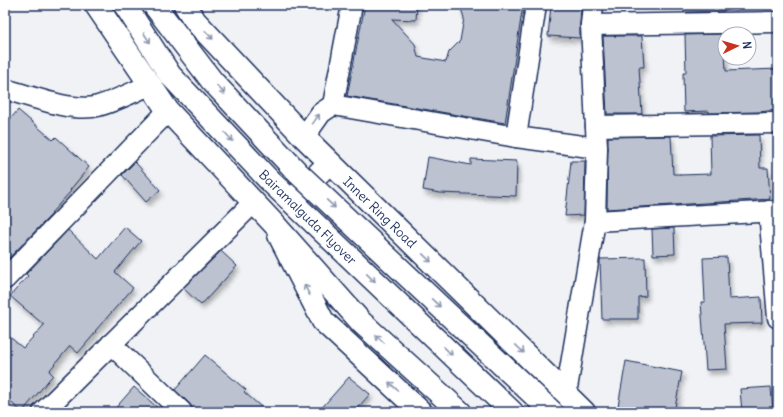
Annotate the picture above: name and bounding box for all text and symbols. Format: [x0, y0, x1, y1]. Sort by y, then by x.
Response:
north arrow [717, 26, 757, 66]
one-way arrow [204, 30, 213, 40]
one-way arrow [143, 32, 151, 44]
text: N [740, 41, 754, 50]
one-way arrow [217, 85, 226, 95]
one-way arrow [312, 114, 321, 125]
one-way arrow [225, 132, 234, 143]
street label: Bairamalguda Flyover [255, 166, 361, 269]
street label: Inner Ring Road [339, 173, 420, 252]
one-way arrow [326, 199, 336, 209]
one-way arrow [422, 253, 432, 263]
one-way arrow [366, 273, 376, 283]
one-way arrow [303, 284, 310, 296]
one-way arrow [431, 298, 441, 308]
one-way arrow [374, 334, 385, 343]
one-way arrow [515, 344, 525, 354]
one-way arrow [443, 346, 453, 356]
one-way arrow [388, 381, 398, 390]

